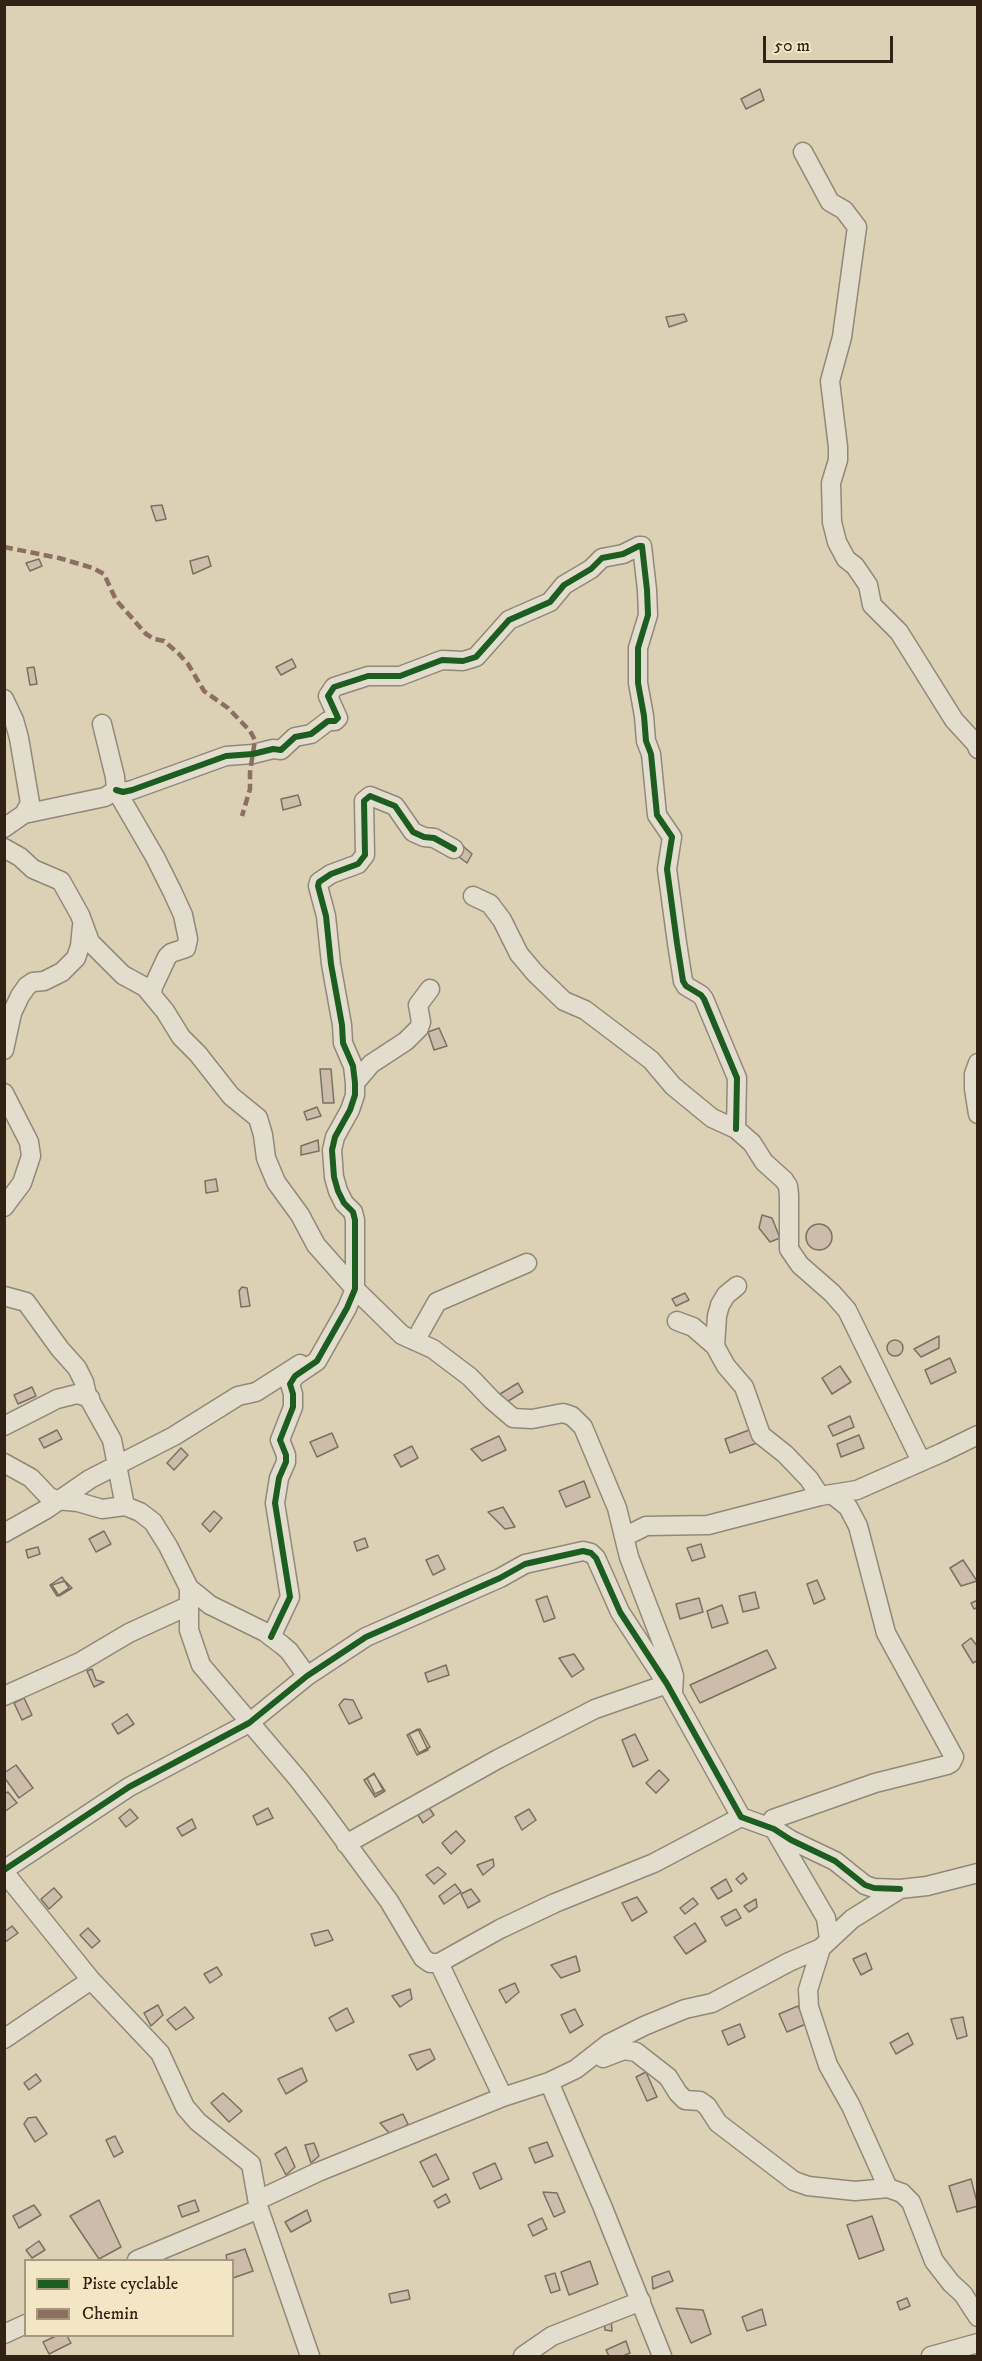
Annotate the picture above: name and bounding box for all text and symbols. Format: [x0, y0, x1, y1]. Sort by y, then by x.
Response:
scale bar [766, 24, 896, 62]
text: 50 m [774, 35, 810, 57]
legend [24, 2259, 234, 2337]
text: Piste cyclable [82, 2273, 178, 2295]
text: Chemin [82, 2303, 138, 2325]

